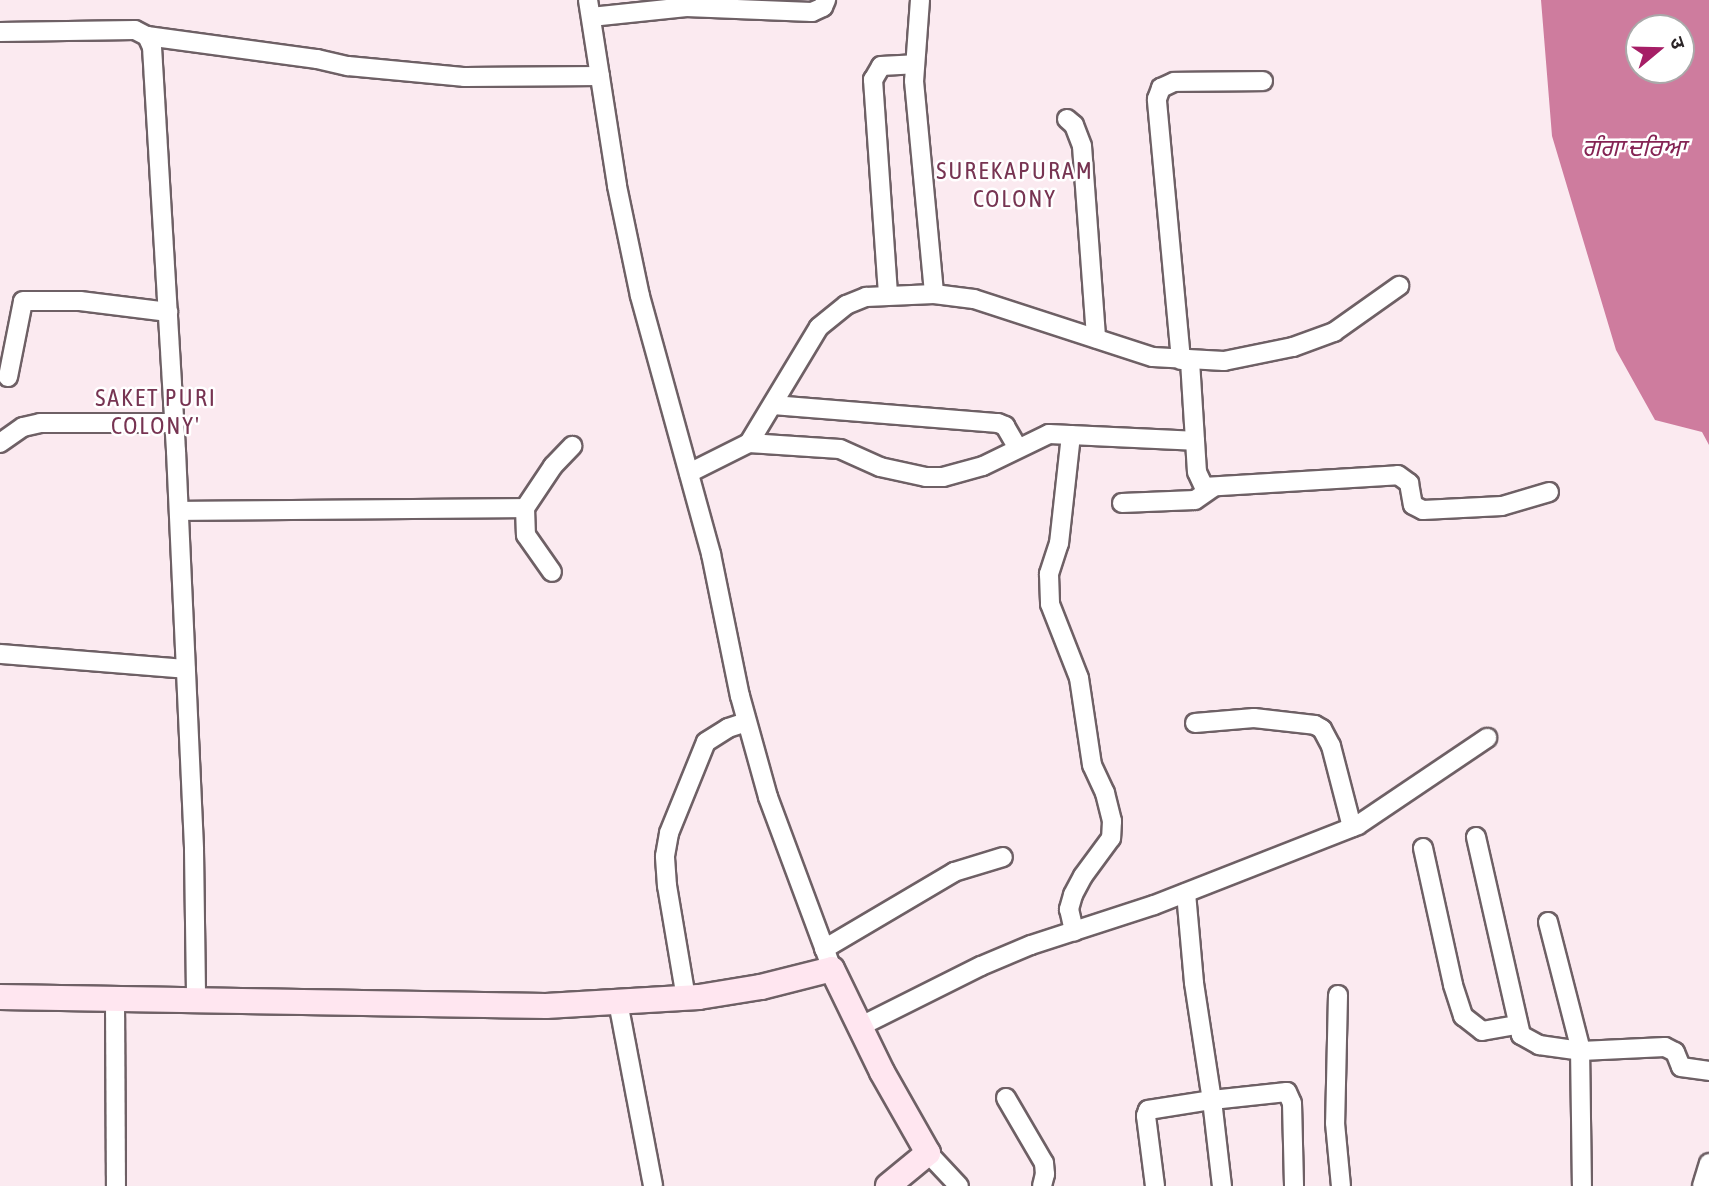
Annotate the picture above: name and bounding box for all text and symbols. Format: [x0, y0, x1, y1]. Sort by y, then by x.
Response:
north arrow [1625, 14, 1695, 84]
text: उ [1666, 34, 1690, 52]
water label: ਗੰਗਾ ਦਰਿਆ [1582, 134, 1686, 162]
district label: SUREKAPURAM COLONY [938, 157, 1092, 213]
district label: SAKET PURI COLONY' [96, 384, 216, 440]

